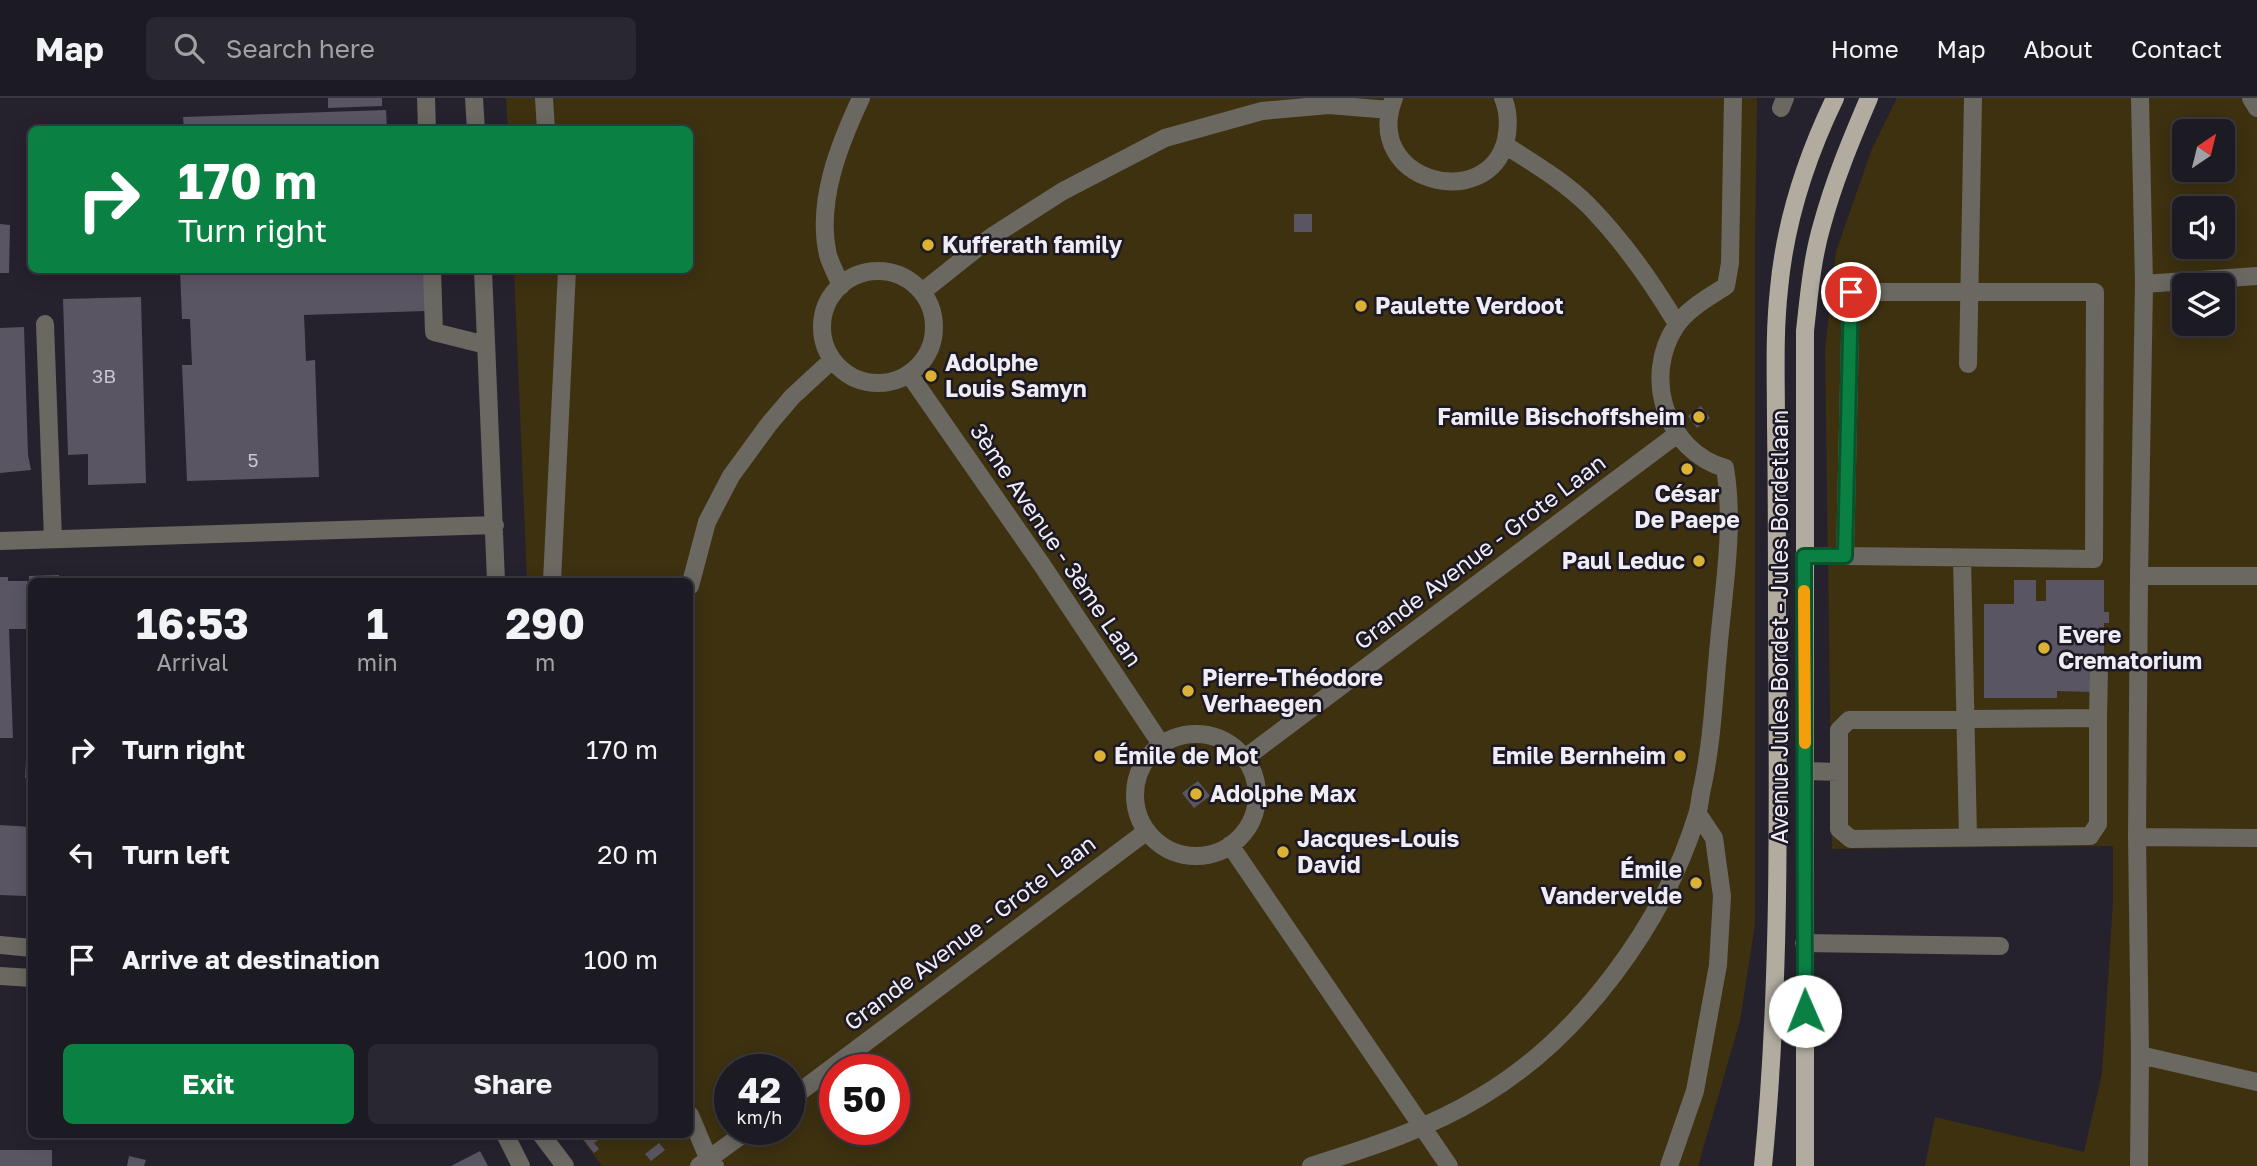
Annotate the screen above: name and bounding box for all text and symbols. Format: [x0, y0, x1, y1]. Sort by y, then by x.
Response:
search box [146, 17, 636, 80]
text: Map [35, 29, 104, 68]
icon: search [170, 29, 208, 67]
text: Search here [226, 33, 375, 64]
text: Home [1831, 34, 1899, 63]
text: Map [1937, 34, 1986, 63]
text: About [2024, 34, 2093, 63]
text: Contact [2131, 34, 2222, 63]
north arrow [2172, 119, 2235, 182]
map controls [2172, 119, 2235, 336]
text: 170 m [178, 151, 317, 210]
icon: right [63, 154, 154, 245]
button: sound [2172, 196, 2235, 259]
text: Turn right [178, 211, 327, 249]
place label: Kufferath family [942, 230, 1122, 258]
marker: Kufferath family [920, 237, 936, 253]
pin [1821, 262, 1881, 322]
icon: arrive [1832, 273, 1870, 311]
button: layers [2172, 273, 2235, 336]
place label: Paulette Verdoot [1375, 291, 1564, 319]
marker: Paulette Verdoot [1353, 298, 1369, 314]
place label: Adolphe Louis Samyn [945, 348, 1087, 402]
house number: 3B [92, 364, 116, 387]
marker: Adolphe Louis Samyn [923, 368, 939, 384]
place label: Famille Bischoffsheim [1437, 402, 1685, 430]
marker: Famille Bischoffsheim [1691, 409, 1707, 425]
street label: Avenue Jules Bordet - Jules Bordetlaan [1765, 410, 1793, 844]
street label: 3ème Avenue - 3ème Laan [965, 417, 1149, 671]
house number: 5 [247, 448, 259, 471]
street label: Grande Avenue - Grote Laan [1348, 448, 1611, 655]
marker: César De Paepe [1679, 461, 1695, 477]
place label: César De Paepe [1634, 479, 1740, 533]
place label: Paul Leduc [1562, 546, 1685, 574]
marker: Paul Leduc [1691, 553, 1707, 569]
text: 16:53 [136, 598, 249, 648]
text: 1 [366, 598, 388, 648]
text: 290 [505, 598, 585, 648]
place label: Evere Crematorium [2058, 620, 2202, 674]
marker: Evere Crematorium [2036, 640, 2052, 656]
text: Arrival [156, 648, 228, 676]
text: min [357, 648, 398, 676]
text: m [535, 648, 555, 676]
place label: Pierre-Théodore Verhaegen [1202, 663, 1383, 717]
marker: Pierre-Théodore Verhaegen [1180, 683, 1196, 699]
icon: right [63, 731, 101, 769]
text: Turn right [122, 734, 245, 765]
text: 170 m [586, 734, 658, 765]
place label: Émile de Mot [1114, 741, 1259, 769]
place label: Emile Bernheim [1492, 741, 1666, 769]
marker: Émile de Mot [1092, 748, 1108, 764]
marker: Emile Bernheim [1672, 748, 1688, 764]
place label: Adolphe Max [1210, 779, 1357, 807]
marker: Adolphe Max [1188, 786, 1204, 802]
place label: Jacques-Louis David [1297, 824, 1460, 878]
street label: Grande Avenue - Grote Laan [838, 829, 1101, 1036]
icon: left [63, 836, 101, 874]
text: Turn left [122, 839, 230, 870]
text: 20 m [597, 839, 658, 870]
marker: Jacques-Louis David [1275, 844, 1291, 860]
place label: Émile Vandervelde [1540, 855, 1682, 909]
marker: Émile Vandervelde [1688, 875, 1704, 891]
icon: arrive [63, 941, 101, 979]
text: Arrive at destination [122, 944, 380, 975]
text: 100 m [584, 944, 658, 975]
position arrow [1768, 974, 1842, 1048]
button: Exit [63, 1044, 354, 1124]
button: Share [368, 1044, 658, 1124]
speed limit sign: 50 [819, 1054, 910, 1145]
text: 42 [738, 1069, 781, 1111]
text: km/h [737, 1106, 782, 1128]

